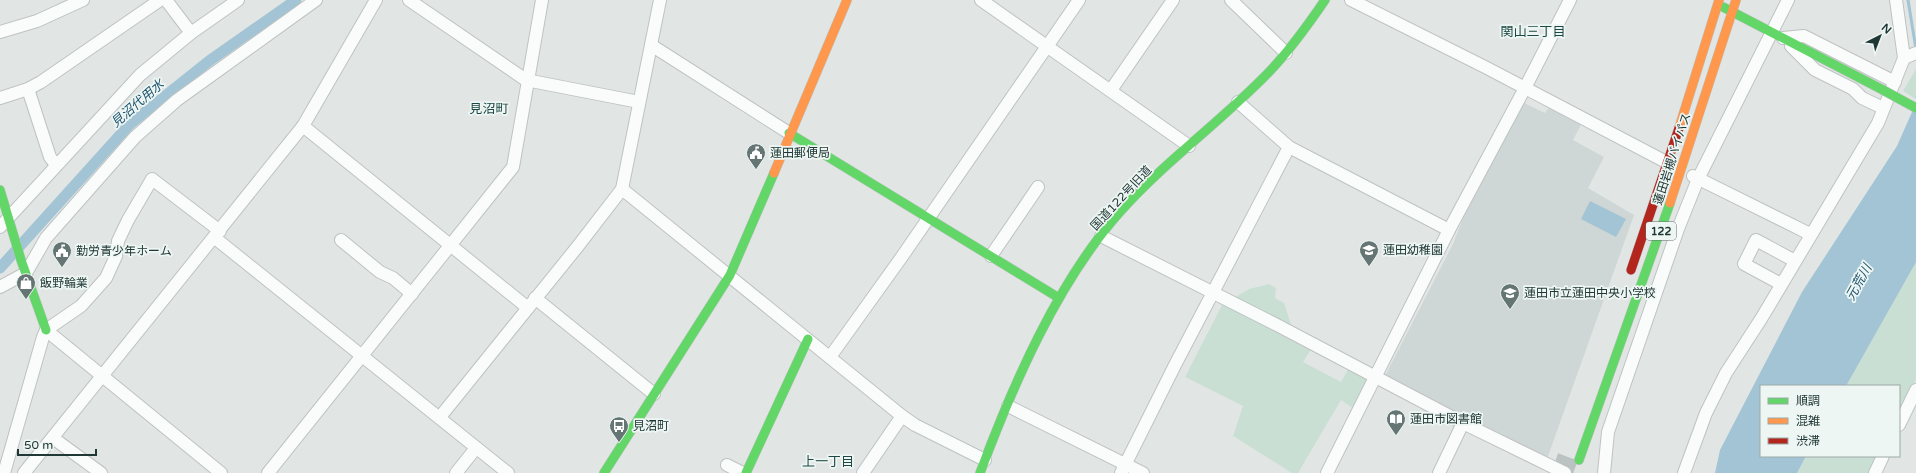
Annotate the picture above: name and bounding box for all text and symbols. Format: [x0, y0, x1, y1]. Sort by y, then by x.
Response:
north arrow [1860, 16, 1900, 56]
text: N [1879, 21, 1894, 37]
district label: 関山三丁目 [1500, 24, 1566, 40]
water label: 見沼代用水 [108, 75, 169, 131]
district label: 見沼町 [469, 101, 509, 117]
street label: 蓮田岩槻バイパス [1651, 111, 1693, 207]
public building icon: 蓮田郵便局 [745, 142, 767, 170]
place label: 蓮田郵便局 [770, 146, 830, 160]
street label: 国道122号旧道 [1088, 163, 1154, 233]
road number: 122 [1646, 222, 1676, 240]
school or university icon: 蓮田幼稚園 [1358, 239, 1380, 267]
public building icon: 勤労青少年ホーム [51, 240, 73, 268]
place label: 蓮田幼稚園 [1383, 243, 1443, 257]
place label: 勤労青少年ホーム [76, 244, 172, 258]
water label: 元荒川 [1842, 260, 1876, 303]
shop icon: 飯野輪業 [15, 272, 37, 300]
place label: 飯野輪業 [40, 276, 88, 290]
school or university icon: 蓮田市立蓮田中央小学校 [1499, 282, 1521, 310]
place label: 蓮田市立蓮田中央小学校 [1524, 286, 1656, 300]
legend [1760, 385, 1900, 457]
text: 順調 [1796, 394, 1820, 408]
library icon: 蓮田市図書館 [1385, 408, 1407, 436]
place label: 蓮田市図書館 [1410, 412, 1482, 426]
text: 混雑 [1796, 414, 1820, 428]
bus stop icon: 見沼町 [608, 415, 630, 443]
place label: 見沼町 [633, 419, 669, 433]
scale bar [18, 431, 96, 457]
text: 渋滞 [1796, 434, 1820, 448]
text: 50 m [24, 438, 53, 452]
district label: 上一丁目 [802, 454, 854, 470]

